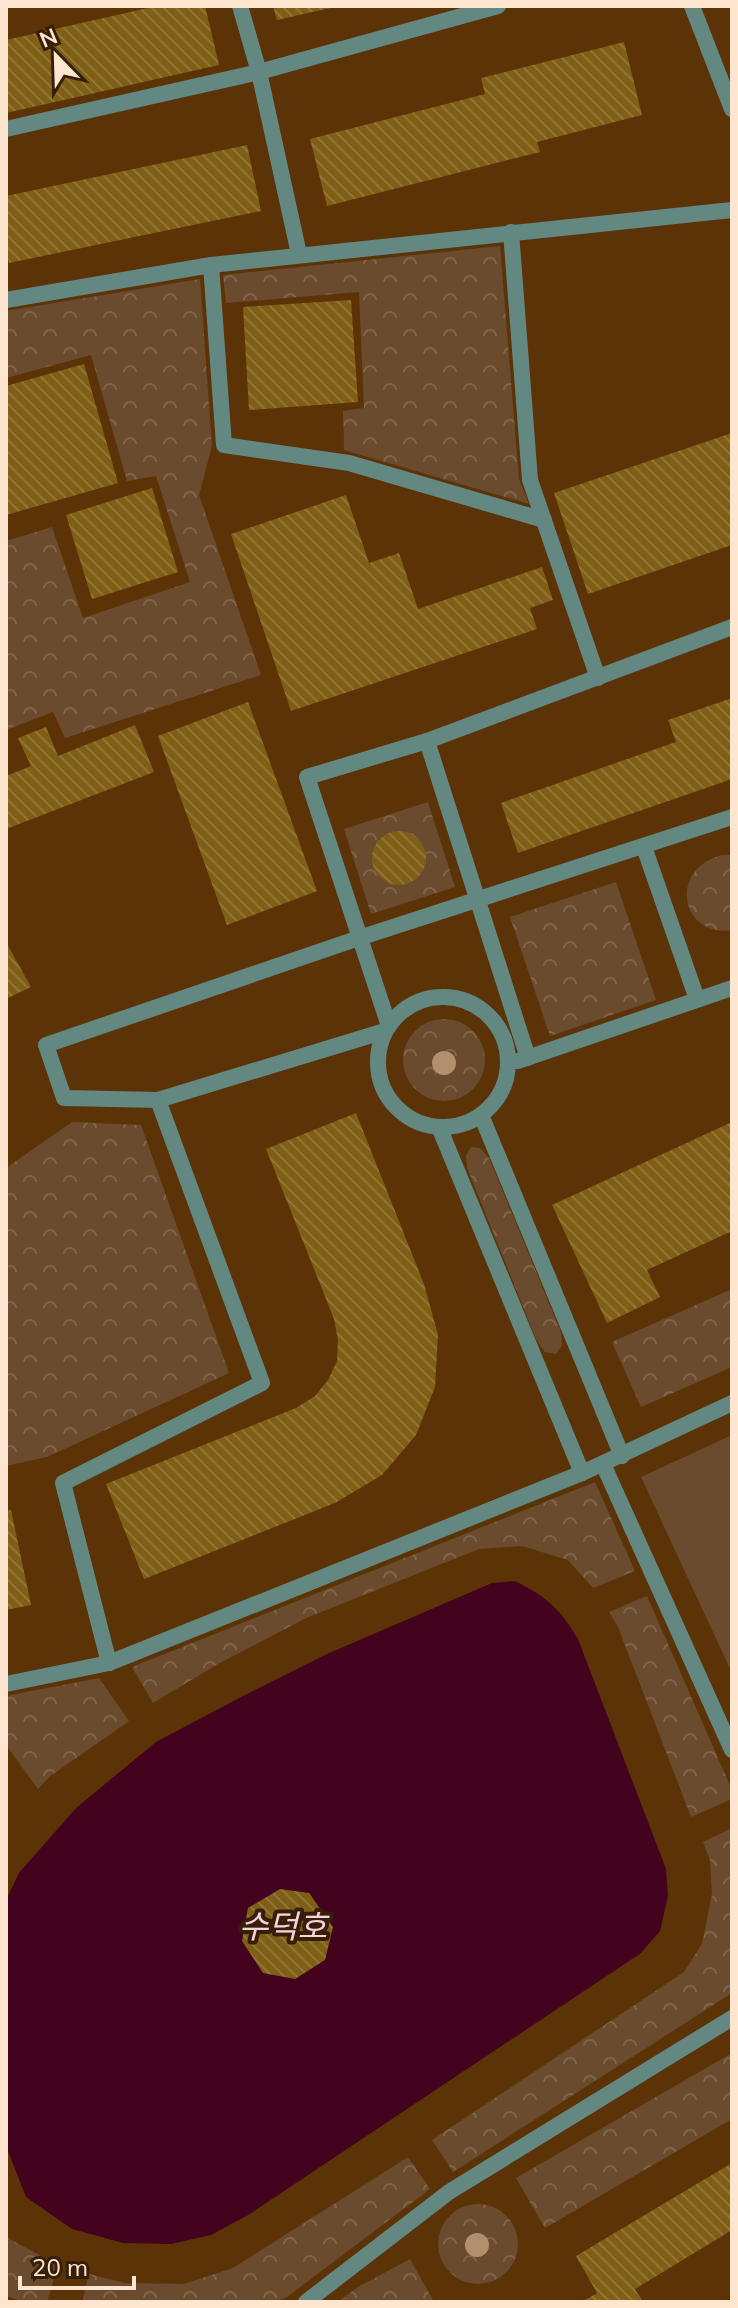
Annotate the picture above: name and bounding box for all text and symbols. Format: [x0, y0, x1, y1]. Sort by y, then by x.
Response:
north arrow [16, 16, 96, 96]
text: N [35, 21, 61, 54]
water label: 수덕호 [239, 1906, 330, 1946]
scale bar [20, 2240, 134, 2290]
text: 20 m [32, 2252, 88, 2282]

